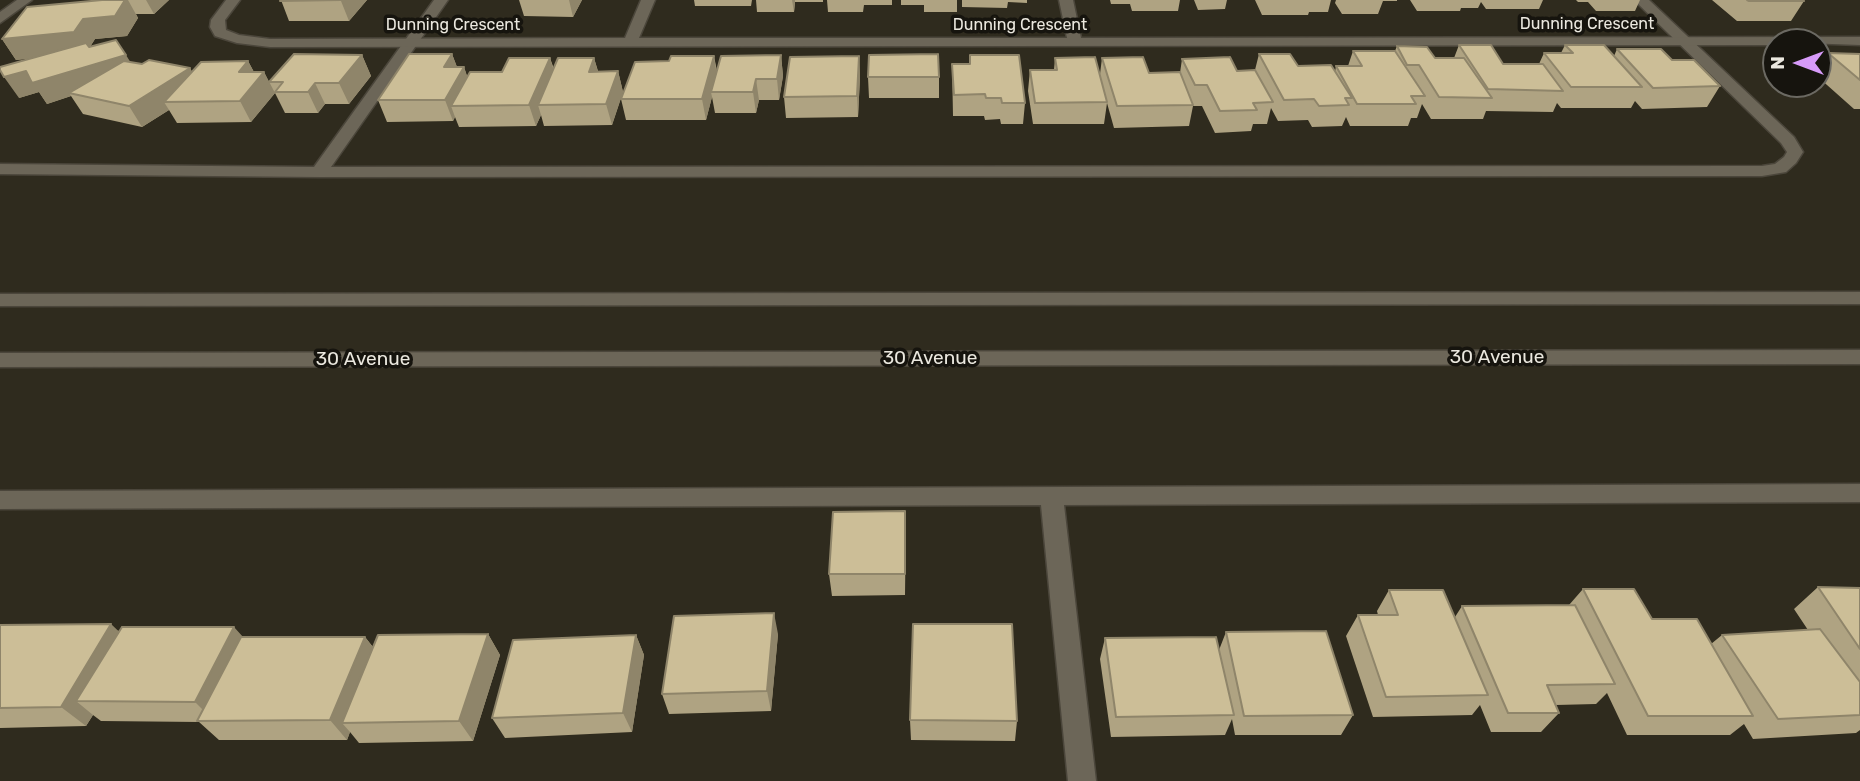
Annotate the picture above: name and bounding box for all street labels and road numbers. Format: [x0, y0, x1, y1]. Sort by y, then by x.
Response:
street label: Dunning Crescent [1520, 14, 1654, 34]
street label: Dunning Crescent [386, 15, 520, 35]
street label: Dunning Crescent [953, 15, 1087, 35]
street label: 30 Avenue [1450, 347, 1544, 369]
street label: 30 Avenue [883, 348, 977, 370]
street label: 30 Avenue [316, 349, 410, 371]

